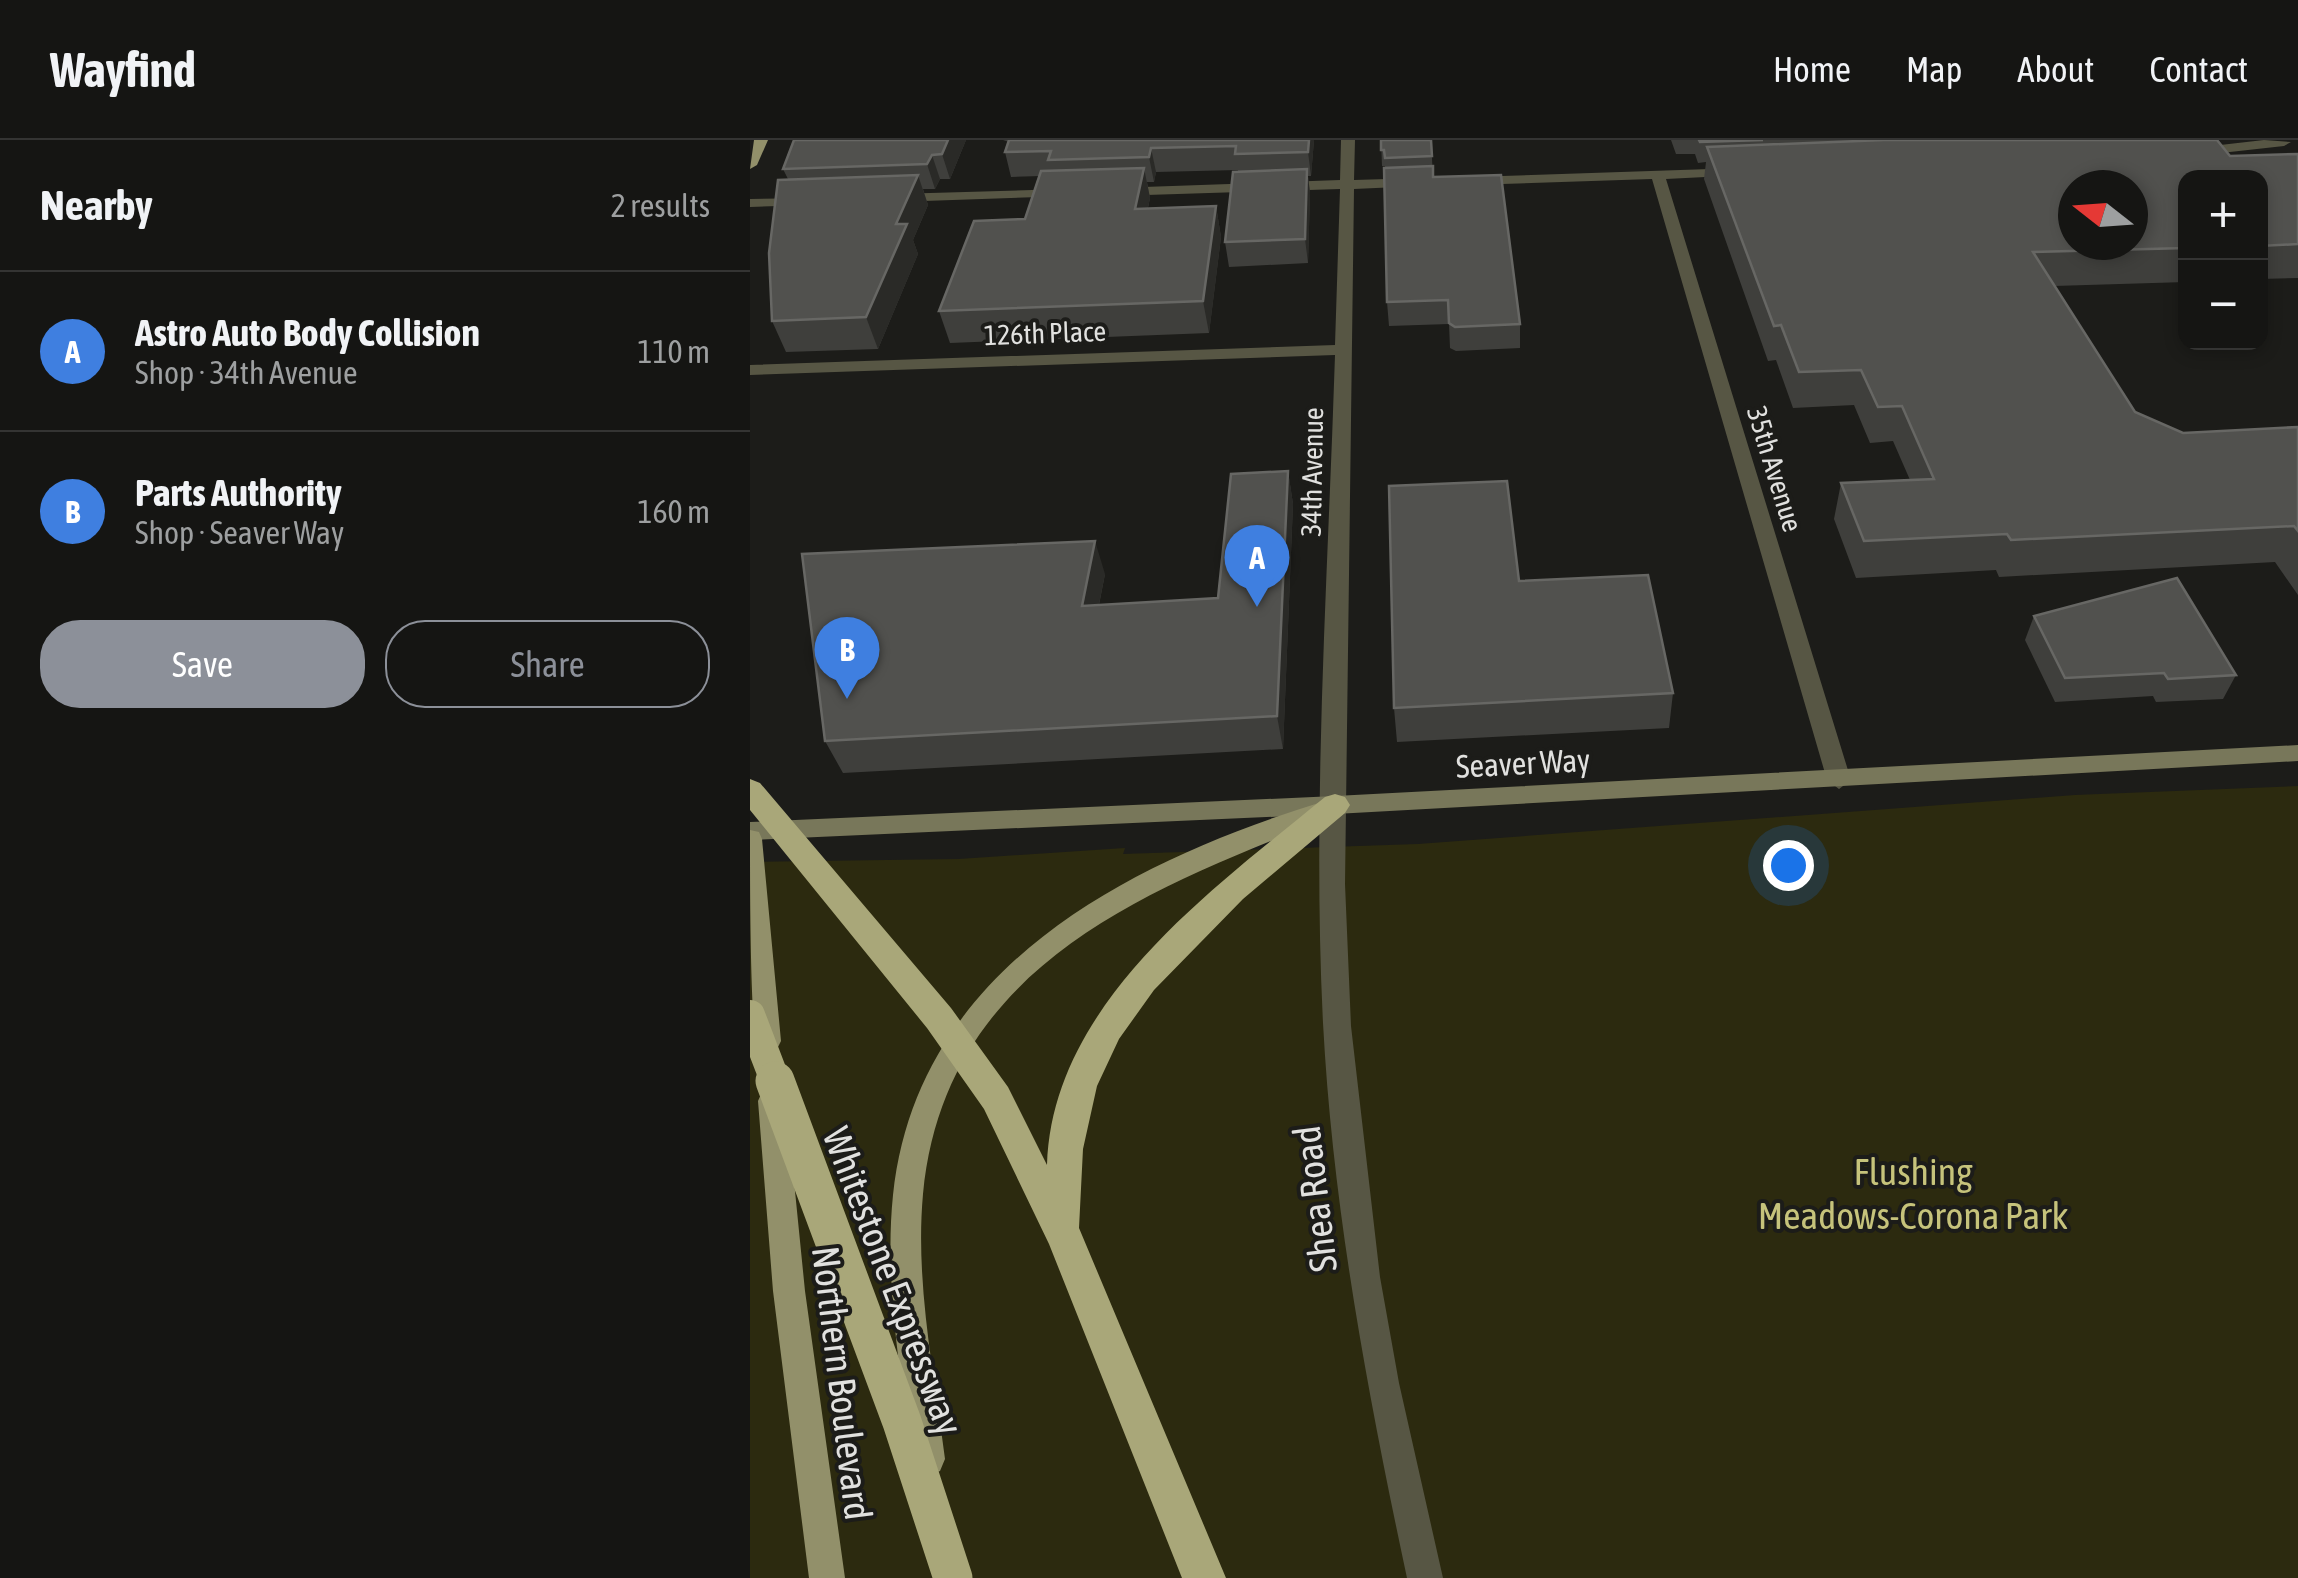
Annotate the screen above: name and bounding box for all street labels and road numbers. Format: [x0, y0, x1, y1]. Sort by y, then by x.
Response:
street label: 126th Place [983, 315, 1107, 351]
street label: 35th Avenue [1741, 402, 1809, 536]
street label: 34th Avenue [1295, 407, 1329, 537]
street label: Seaver Way [1455, 741, 1591, 785]
street label: Whitestone Expressway [815, 1121, 971, 1441]
street label: Shea Road [1285, 1123, 1345, 1275]
street label: Northern Boulevard [804, 1244, 880, 1522]

